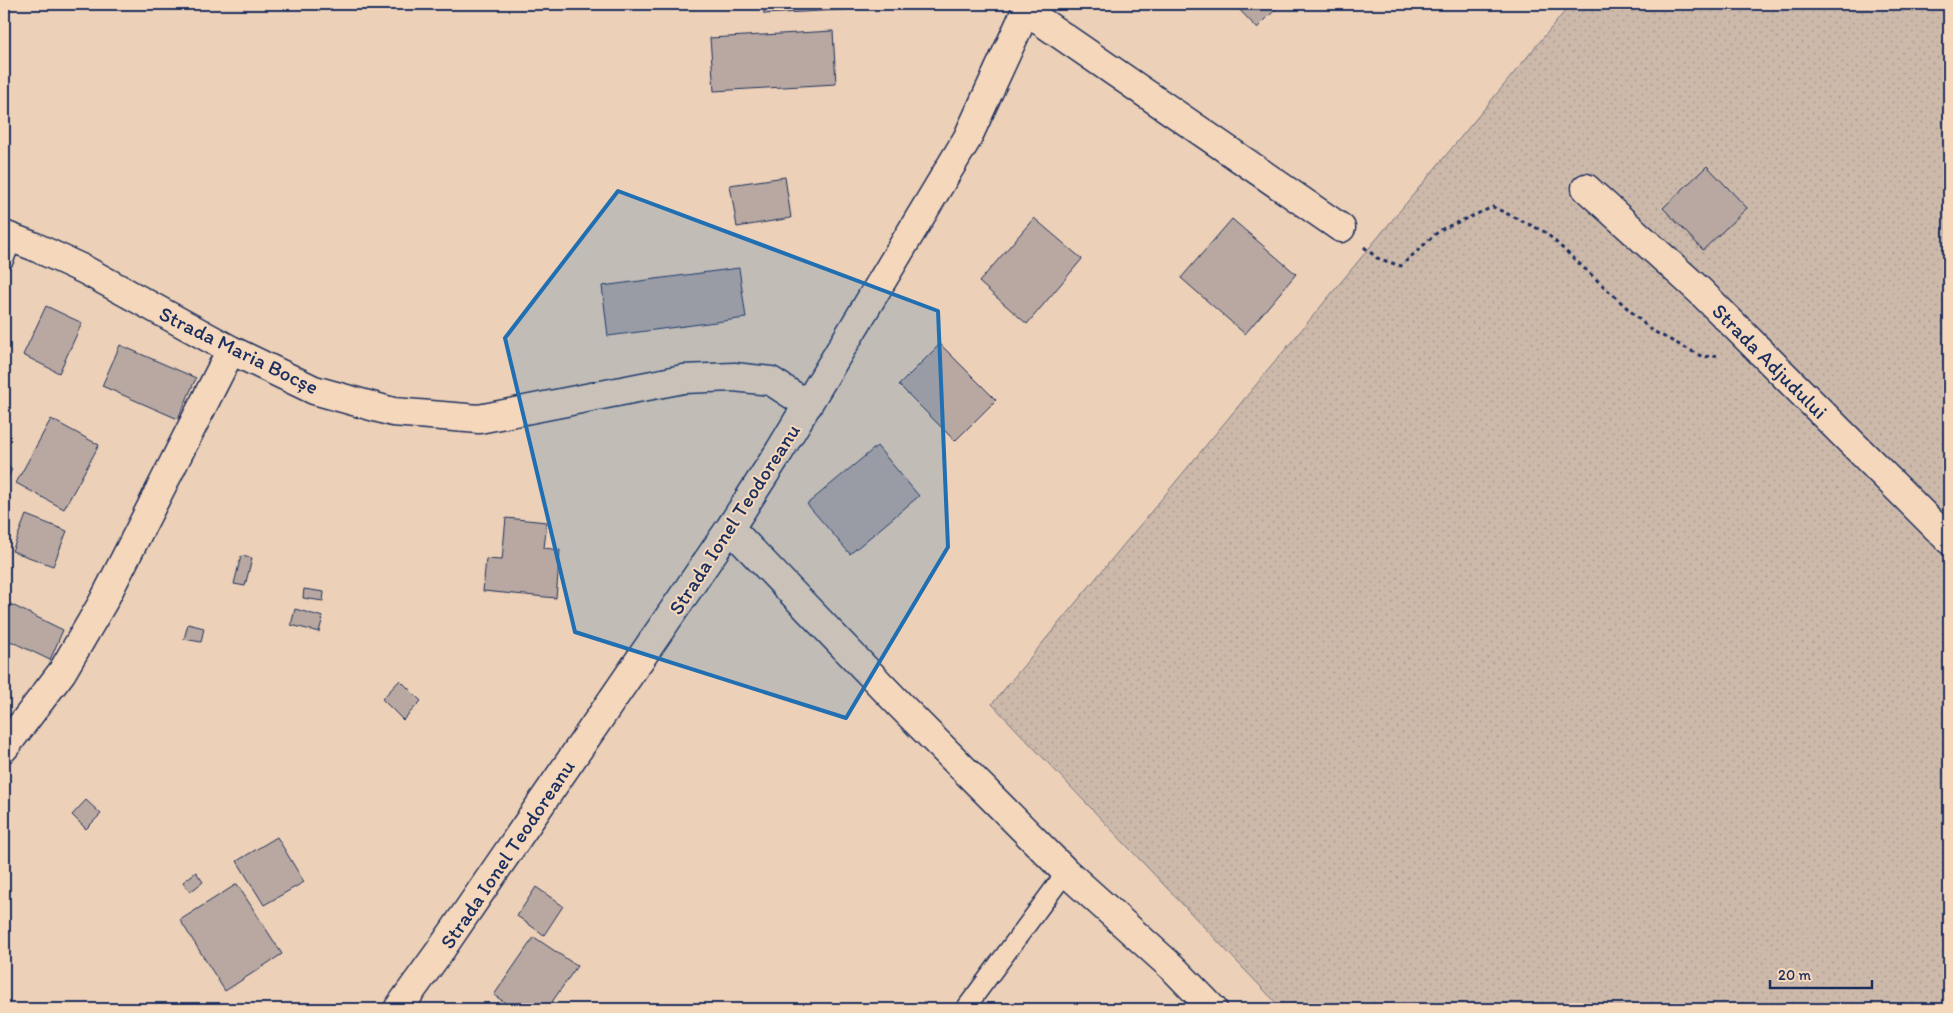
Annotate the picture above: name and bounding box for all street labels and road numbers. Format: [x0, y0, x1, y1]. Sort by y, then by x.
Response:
street label: Strada Adjudului [1707, 298, 1833, 424]
street label: Strada Maria Bocșe [155, 301, 323, 399]
street label: Strada Ionel Teodoreanu [663, 418, 805, 619]
street label: Strada Ionel Teodoreanu [434, 754, 580, 953]

